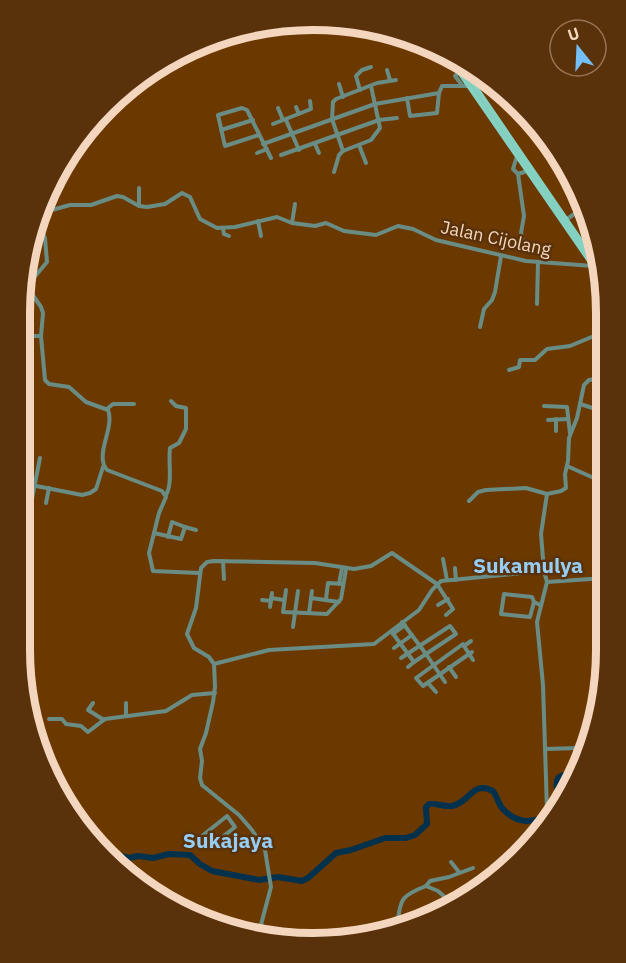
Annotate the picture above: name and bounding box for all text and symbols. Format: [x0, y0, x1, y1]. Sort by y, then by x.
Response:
north arrow [548, 18, 608, 78]
text: U [565, 23, 582, 45]
street label: Jalan Cijolang [439, 215, 554, 261]
district label: Sukamulya [473, 551, 583, 579]
district label: Sukajaya [183, 826, 273, 854]

